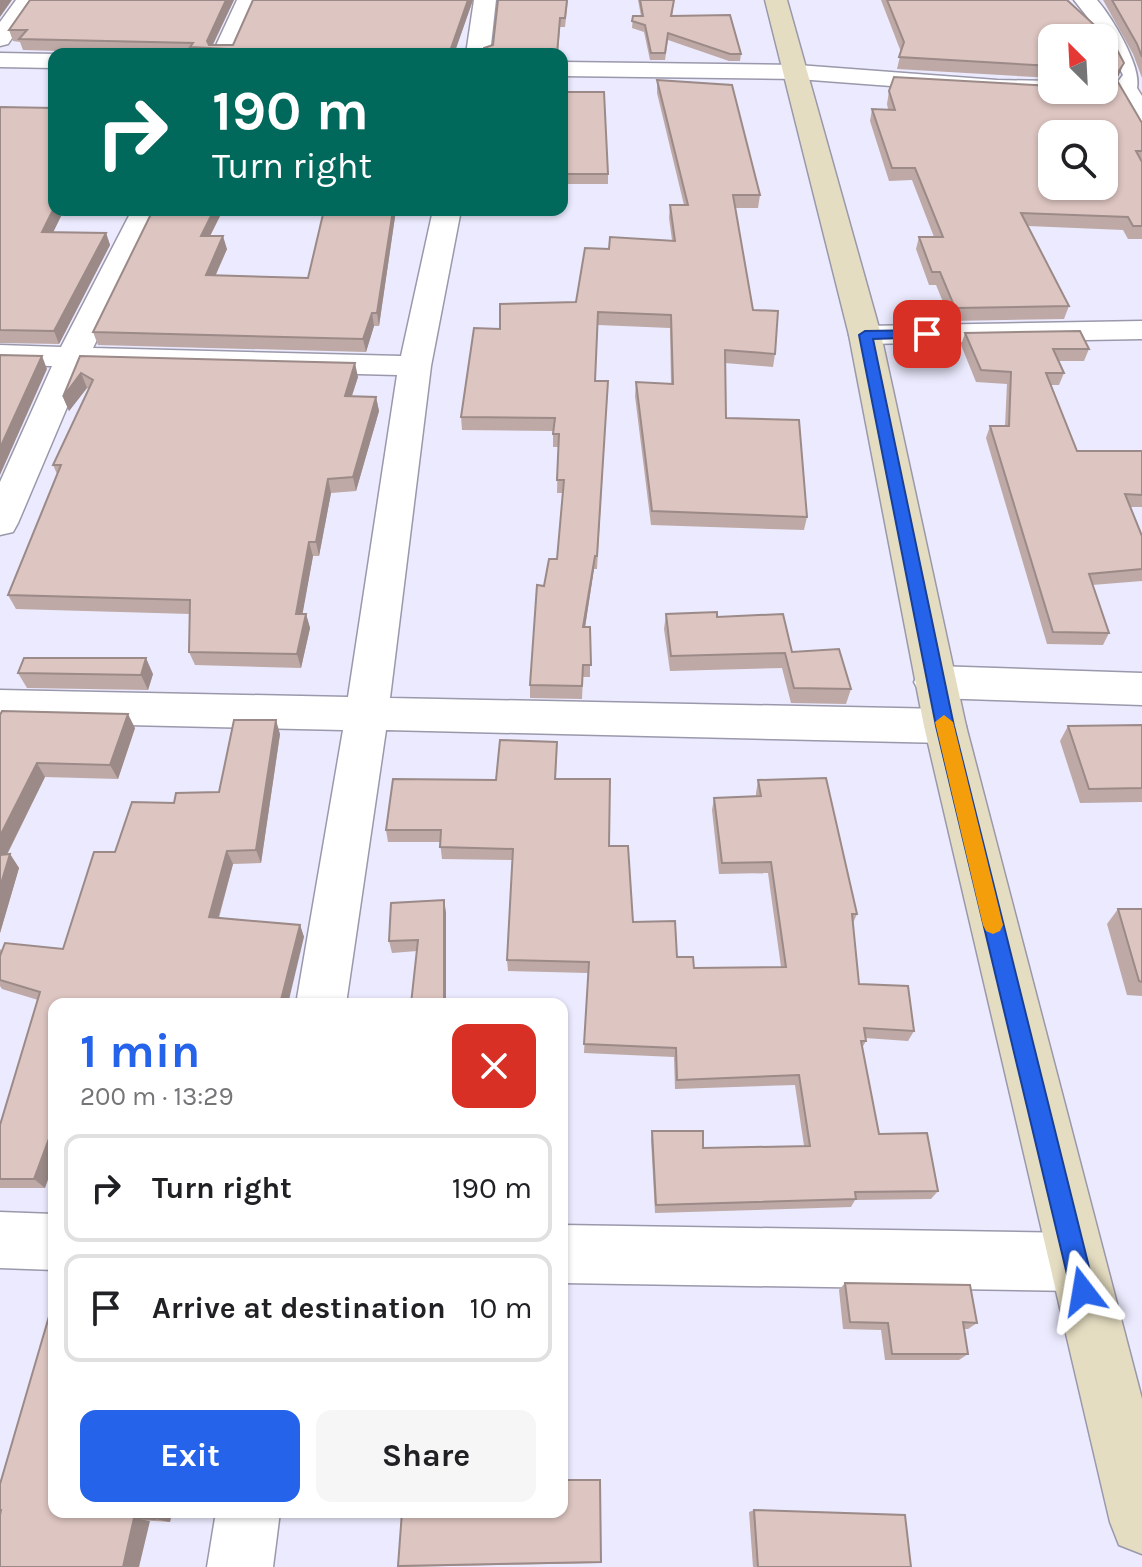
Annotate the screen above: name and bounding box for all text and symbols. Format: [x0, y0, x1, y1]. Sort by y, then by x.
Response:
north arrow [1038, 24, 1118, 104]
map controls [1038, 24, 1118, 200]
text: 190 m [212, 78, 369, 143]
icon: right [80, 80, 184, 184]
button: search [1038, 120, 1118, 200]
text: Turn right [212, 145, 372, 187]
pin [893, 300, 961, 368]
icon: arrive [905, 312, 949, 356]
text: 1 min [80, 1023, 200, 1079]
button: close [452, 1024, 536, 1108]
text: 200 m · 13:29 [80, 1081, 234, 1112]
icon: right [84, 1166, 128, 1210]
text: Turn right [152, 1170, 292, 1206]
text: 190 m [452, 1170, 532, 1206]
position arrow [1041, 1249, 1125, 1333]
icon: arrive [84, 1286, 128, 1330]
text: Arrive at destination [152, 1290, 446, 1326]
text: 10 m [470, 1290, 533, 1326]
button: Exit [80, 1410, 300, 1502]
button: Share [316, 1410, 536, 1502]

